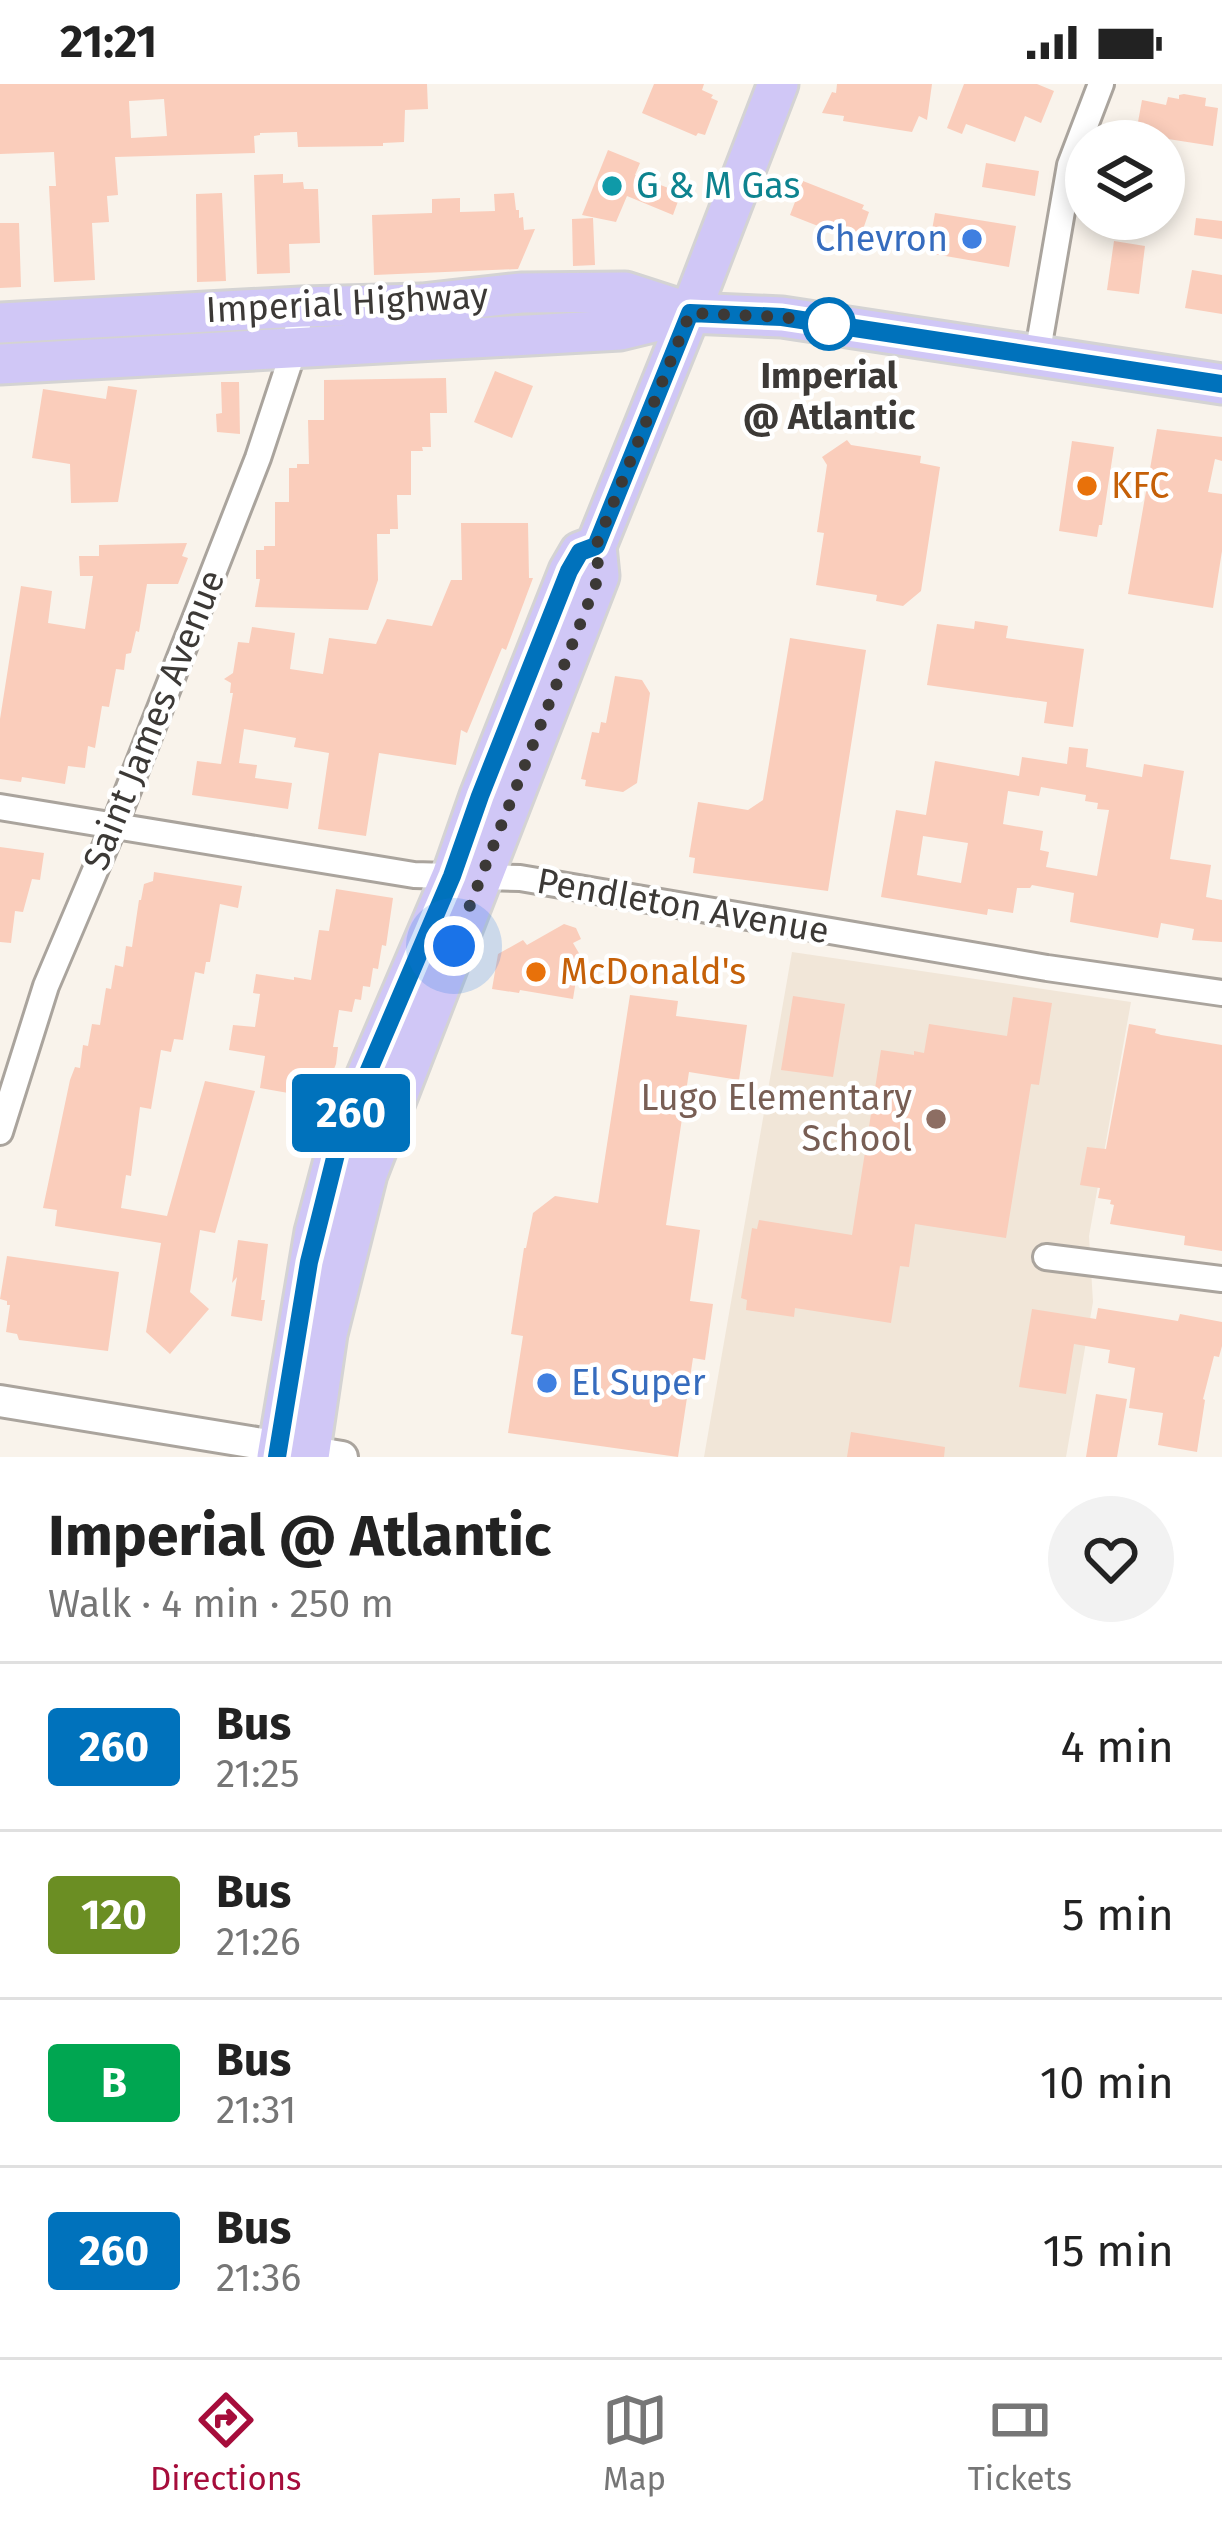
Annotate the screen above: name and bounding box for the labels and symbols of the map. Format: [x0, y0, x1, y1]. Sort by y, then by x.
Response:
place label: G & M Gas [636, 164, 800, 208]
marker: G & M Gas [599, 173, 625, 199]
place label: Chevron [815, 217, 948, 261]
marker: Chevron [959, 226, 985, 252]
street label: Imperial Highway [205, 274, 489, 332]
marker: Imperial @ Atlantic [804, 299, 854, 349]
place label: Imperial @ Atlantic [743, 354, 916, 439]
place label: KFC [1111, 464, 1169, 508]
marker: KFC [1074, 473, 1100, 499]
street label: Saint James Avenue [74, 563, 234, 877]
street label: Pendleton Avenue [534, 859, 832, 953]
your location [424, 916, 484, 976]
place label: McDonald's [560, 950, 746, 994]
marker: McDonald's [523, 959, 549, 985]
line badge: 260 [282, 1074, 420, 1152]
place label: Lugo Elementary School [640, 1076, 912, 1161]
marker: Lugo Elementary School [923, 1106, 949, 1132]
place label: El Super [571, 1361, 706, 1405]
marker: El Super [534, 1370, 560, 1396]

